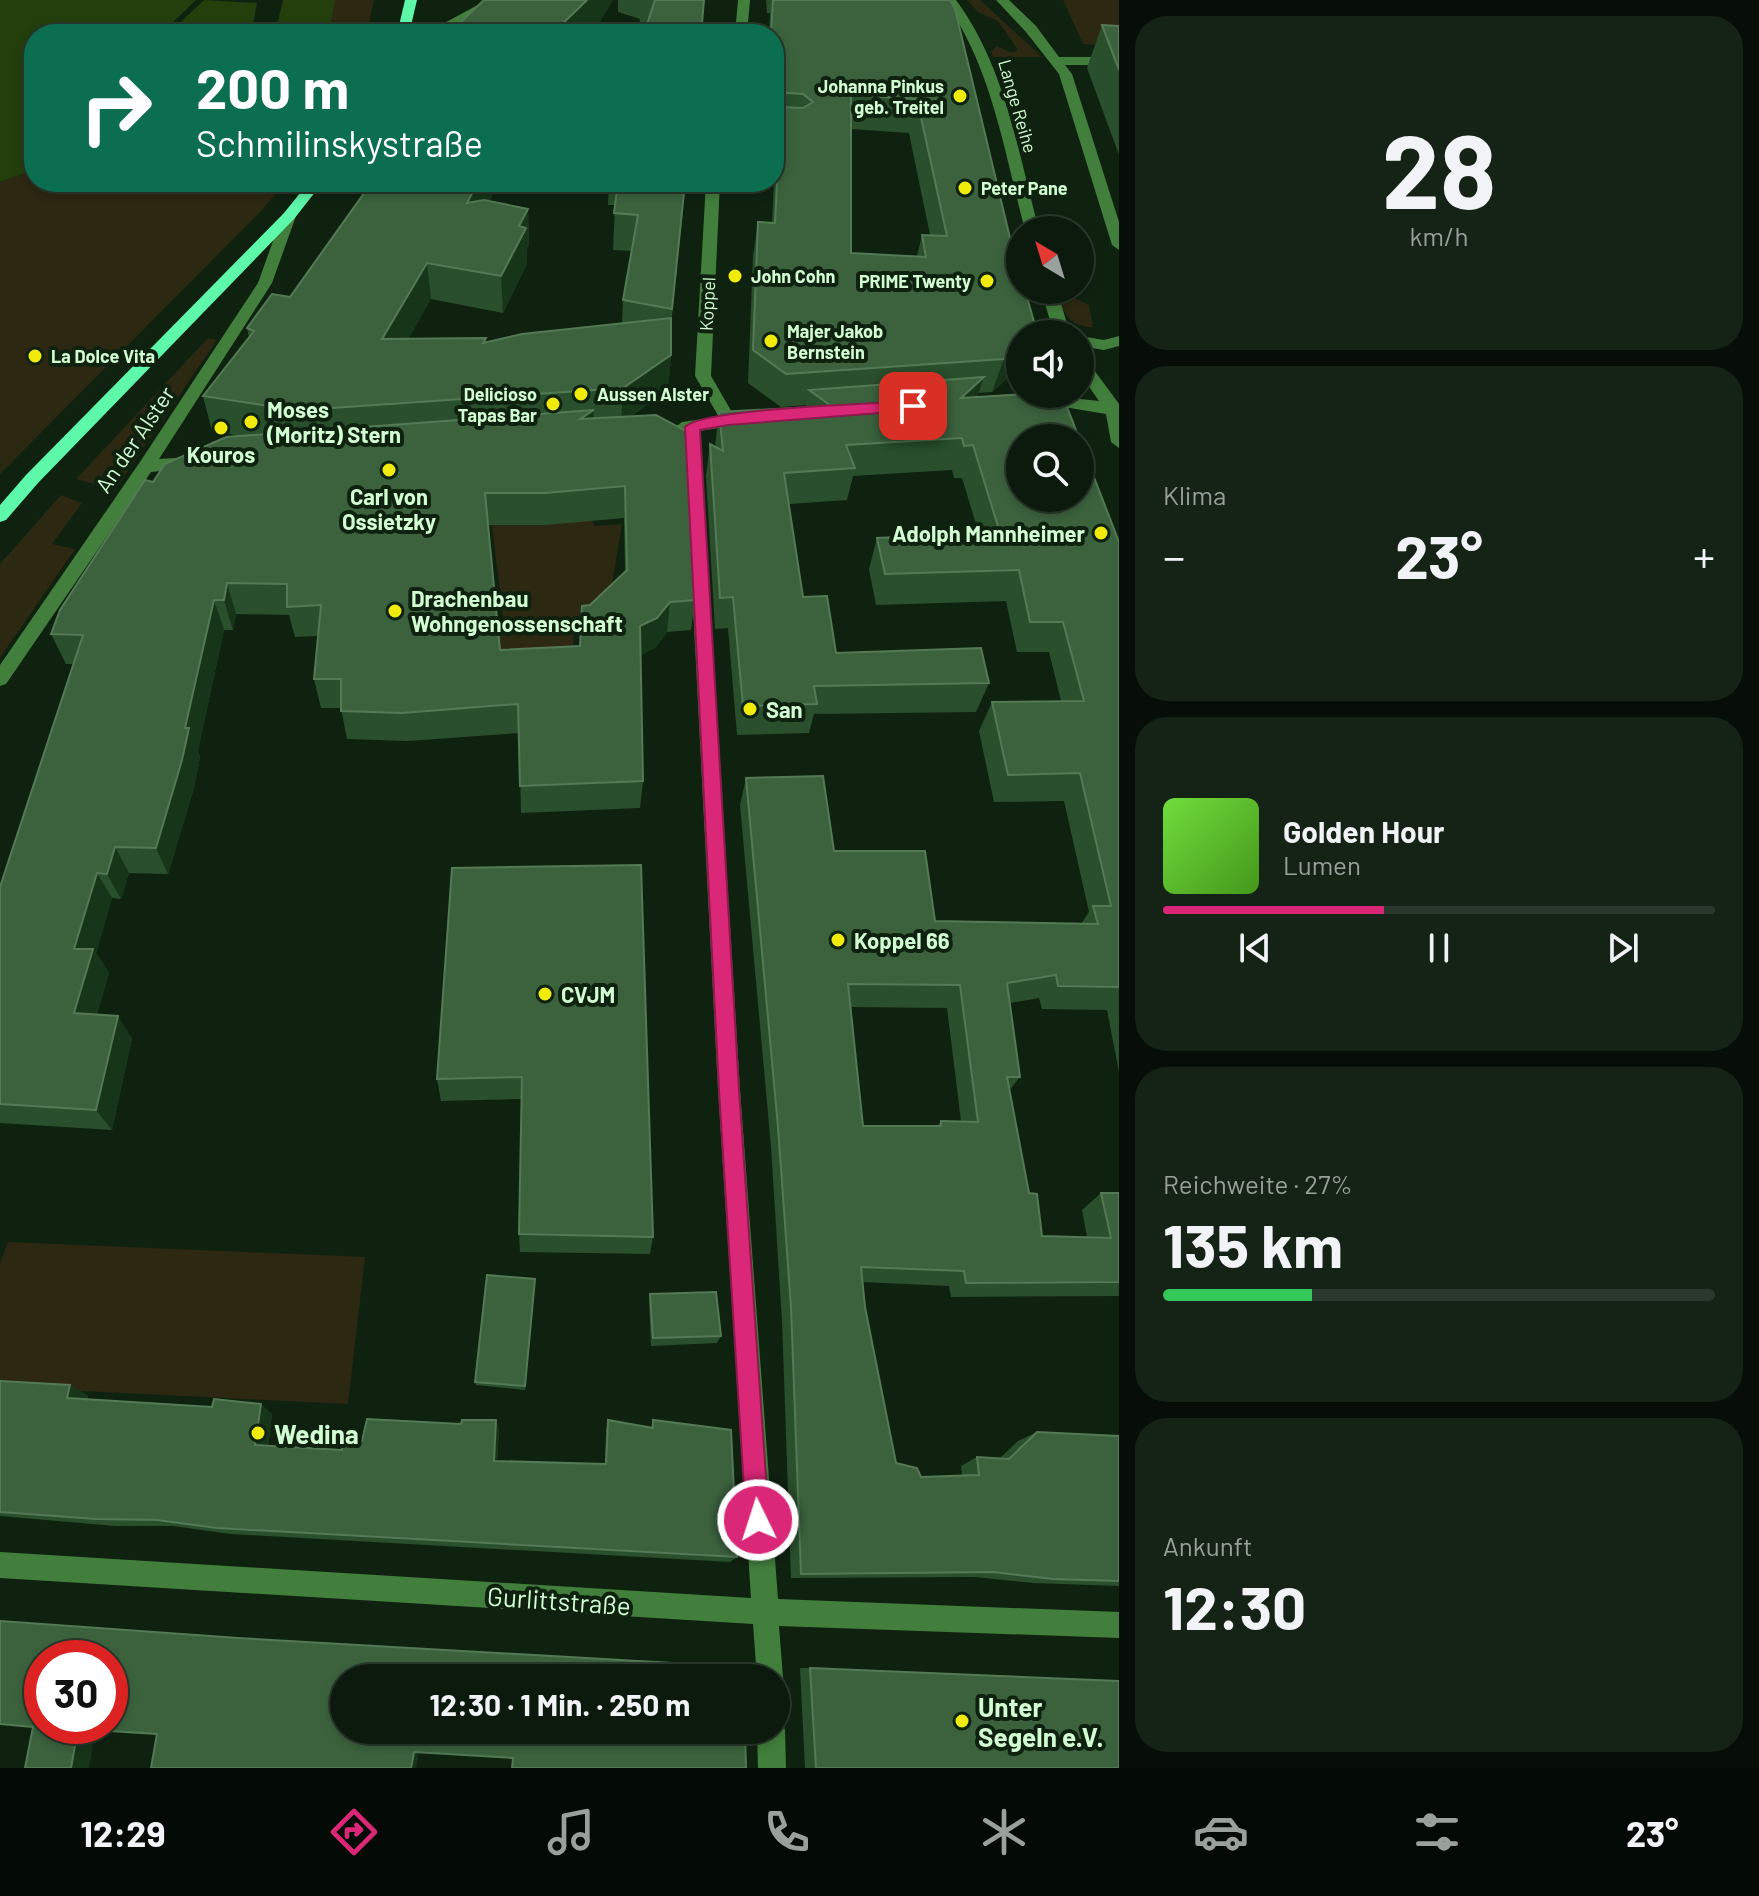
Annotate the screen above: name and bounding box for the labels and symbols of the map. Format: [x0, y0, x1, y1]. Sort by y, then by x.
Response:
street label: Lange Reihe [994, 57, 1042, 155]
place label: Johanna Pinkus geb. Treitel [818, 75, 944, 118]
marker: Johanna Pinkus geb. Treitel [951, 87, 969, 105]
place label: Peter Pane [981, 177, 1068, 199]
marker: Peter Pane [956, 179, 974, 197]
north arrow [1006, 216, 1094, 304]
place label: John Cohn [751, 265, 835, 287]
marker: John Cohn [726, 267, 744, 285]
place label: PRIME Twenty [859, 270, 971, 292]
marker: PRIME Twenty [978, 272, 996, 290]
street label: Koppel [695, 276, 719, 332]
place label: Majer Jakob Bernstein [787, 320, 883, 363]
marker: Majer Jakob Bernstein [762, 332, 780, 350]
place label: La Dolce Vita [51, 345, 155, 367]
marker: La Dolce Vita [26, 347, 44, 365]
pin [879, 372, 947, 440]
street label: An der Alster [89, 381, 179, 497]
place label: Delicioso Tapas Bar [458, 383, 537, 426]
place label: Aussen Alster [597, 383, 709, 405]
marker: Aussen Alster [572, 385, 590, 403]
marker: Delicioso Tapas Bar [544, 395, 562, 413]
place label: Moses (Moritz) Stern [266, 396, 401, 447]
marker: Moses (Moritz) Stern [242, 413, 260, 431]
marker: Kouros [212, 419, 230, 437]
place label: Kouros [187, 441, 255, 467]
marker: Carl von Ossietzky [380, 461, 398, 479]
place label: Carl von Ossietzky [342, 483, 436, 534]
place label: Adolph Mannheimer [892, 520, 1086, 546]
marker: Adolph Mannheimer [1092, 524, 1110, 542]
place label: Drachenbau Wohngenossenschaft [411, 585, 623, 636]
marker: Drachenbau Wohngenossenschaft [386, 602, 404, 620]
place label: San [766, 696, 803, 722]
marker: San [741, 700, 759, 718]
place label: Koppel 66 [854, 927, 950, 953]
marker: Koppel 66 [829, 931, 847, 949]
place label: CVJM [561, 981, 615, 1007]
marker: CVJM [536, 985, 554, 1003]
place label: Wedina [274, 1418, 359, 1449]
marker: Wedina [249, 1424, 267, 1442]
position arrow [716, 1478, 800, 1562]
street label: Gurlittstraße [486, 1580, 632, 1620]
speed limit sign: 30 [24, 1640, 128, 1744]
place label: Unter Segeln e.V. [978, 1691, 1103, 1752]
marker: Unter Segeln e.V. [953, 1712, 971, 1730]

